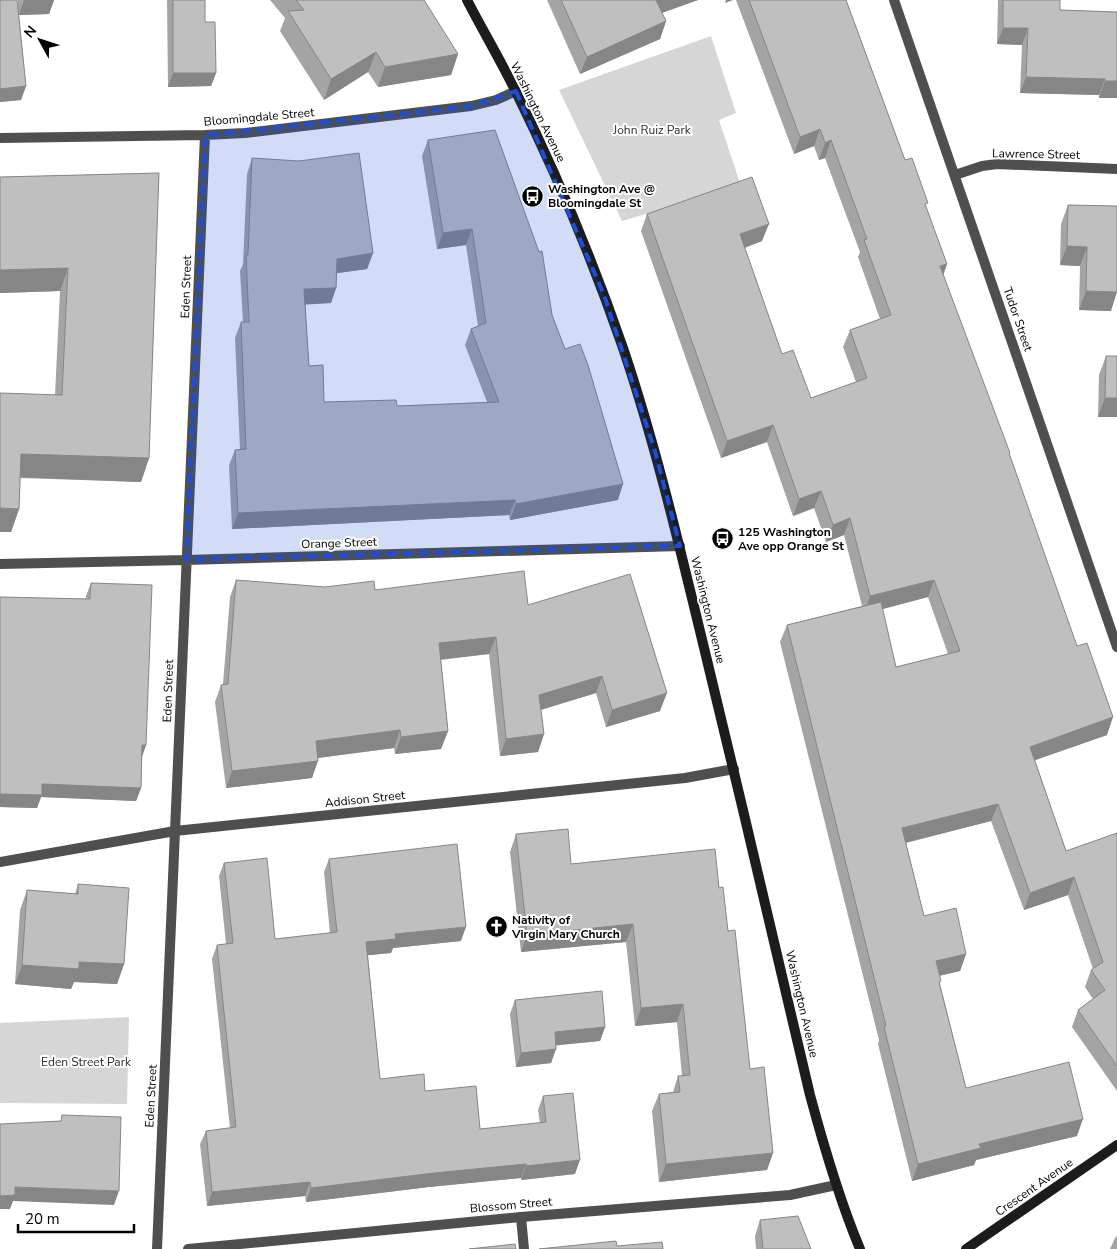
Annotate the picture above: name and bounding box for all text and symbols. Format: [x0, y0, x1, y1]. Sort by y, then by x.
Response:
north arrow [15, 15, 65, 65]
text: N [20, 22, 41, 42]
street label: Washington Avenue [507, 59, 569, 165]
street label: Bloomingdale Street [203, 104, 316, 130]
park label: John Ruiz Park [612, 122, 692, 138]
street label: Lawrence Street [992, 145, 1081, 163]
place label: Washington Ave @ Bloomingdale St [548, 181, 655, 211]
bus stop icon: Washington Ave @ Bloomingdale St [520, 184, 544, 208]
street label: Eden Street [177, 254, 195, 319]
street label: Tudor Street [1000, 285, 1037, 354]
place label: 125 Washington Ave opp Orange St [738, 524, 844, 554]
bus stop icon: 125 Washington Ave opp Orange St [710, 527, 734, 551]
street label: Orange Street [301, 534, 378, 552]
street label: Washington Avenue [687, 555, 729, 665]
street label: Eden Street [159, 658, 177, 723]
street label: Addison Street [324, 787, 407, 811]
place label: Nativity of Virgin Mary Church [511, 912, 620, 942]
church icon: Nativity of Virgin Mary Church [484, 915, 508, 939]
street label: Washington Avenue [782, 949, 822, 1059]
park label: Eden Street Park [41, 1054, 132, 1070]
street label: Eden Street [141, 1063, 161, 1128]
street label: Crescent Avenue [992, 1154, 1076, 1220]
street label: Blossom Street [469, 1193, 554, 1217]
scale bar [18, 1202, 134, 1234]
text: 20 m [25, 1209, 60, 1229]

